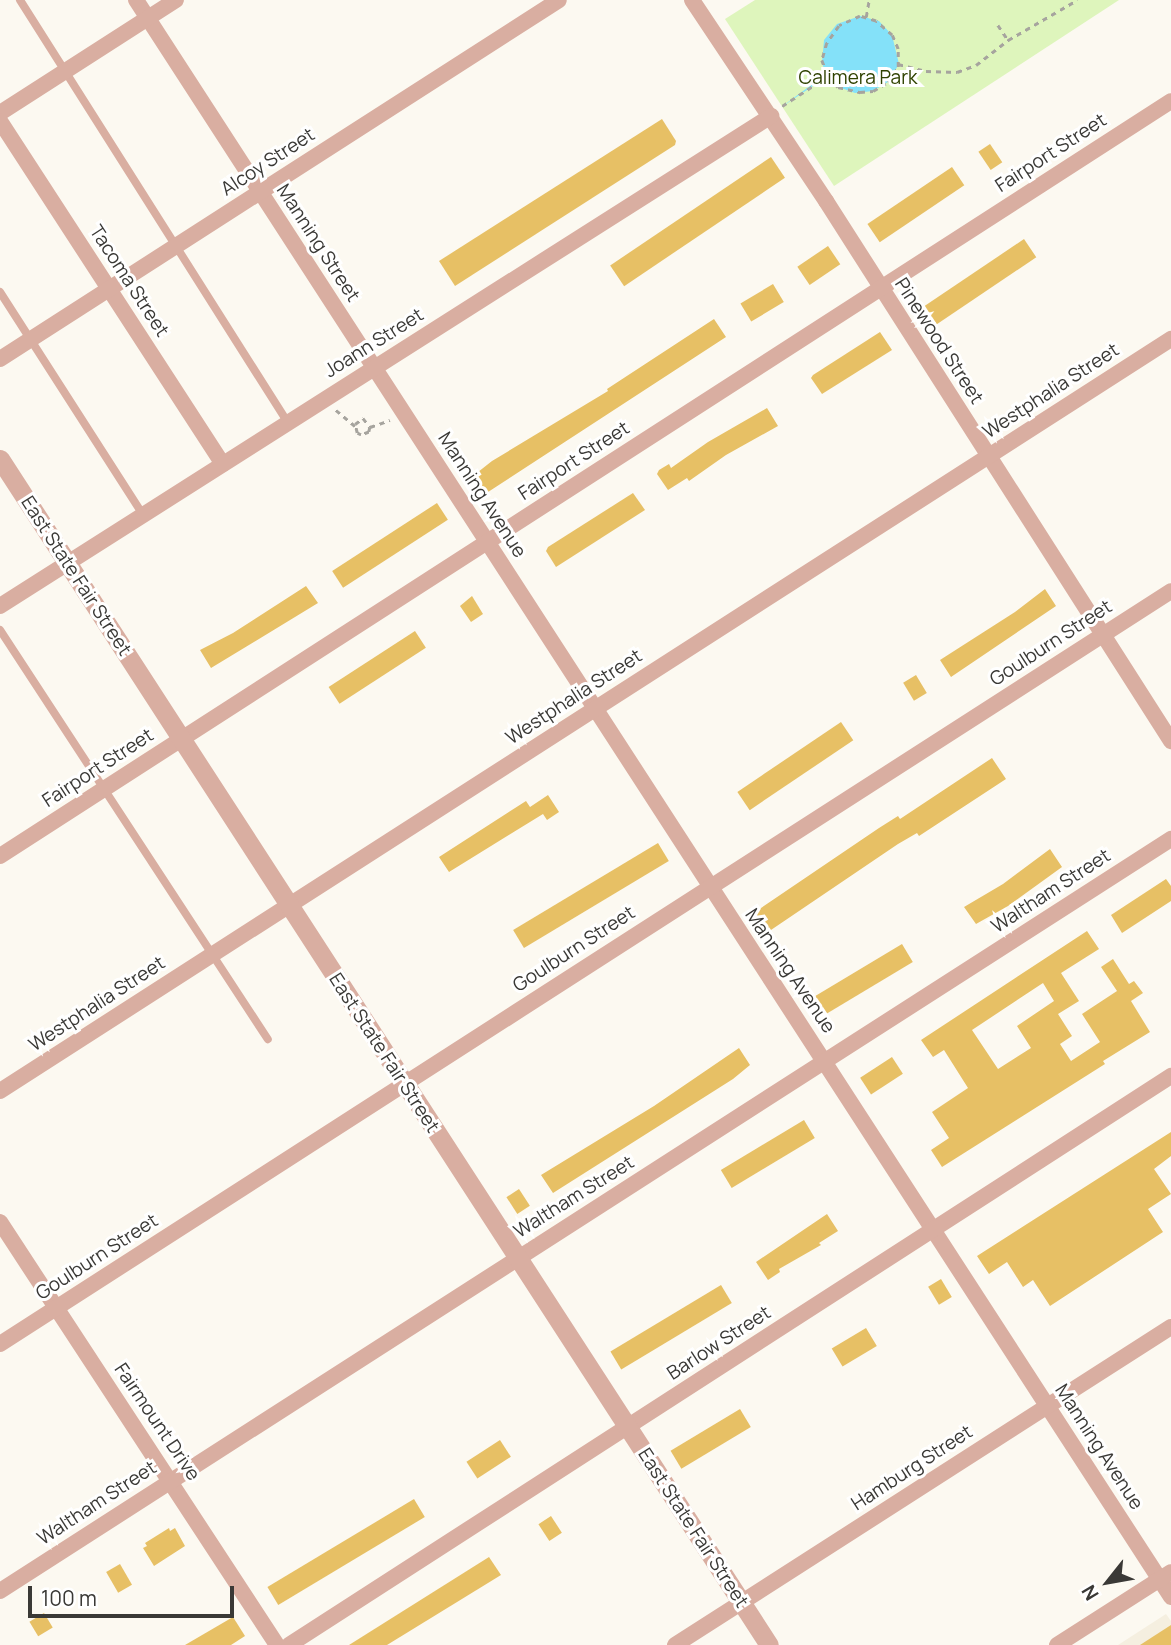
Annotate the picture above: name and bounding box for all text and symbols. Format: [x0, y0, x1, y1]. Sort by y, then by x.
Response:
park label: Calimera Park [799, 67, 917, 89]
street label: Fairport Street [991, 109, 1111, 197]
street label: Alcoy Street [217, 123, 319, 201]
street label: Manning Street [271, 180, 365, 306]
street label: Tacoma Street [85, 221, 173, 341]
street label: Pinewood Street [890, 274, 988, 408]
street label: Joann Street [320, 303, 428, 383]
street label: Westphalia Street [979, 339, 1123, 443]
street label: Fairport Street [514, 417, 634, 505]
street label: Manning Avenue [433, 428, 531, 562]
street label: East State Fair Street [16, 492, 136, 660]
street label: Goulburn Street [986, 595, 1116, 691]
street label: Westphalia Street [502, 645, 646, 749]
street label: Fairport Street [38, 724, 158, 812]
street label: Waltham Street [987, 844, 1115, 938]
street label: Goulburn Street [509, 901, 639, 997]
street label: Manning Avenue [740, 905, 840, 1037]
street label: Westphalia Street [25, 952, 169, 1056]
street label: East State Fair Street [324, 969, 444, 1137]
street label: Waltham Street [510, 1151, 638, 1243]
street label: Goulburn Street [32, 1209, 162, 1305]
street label: Barlow Street [663, 1301, 775, 1385]
street label: Fairmount Drive [109, 1359, 205, 1485]
street label: Manning Avenue [1050, 1380, 1148, 1514]
street label: Hamburg Street [847, 1420, 977, 1516]
street label: East State Fair Street [633, 1444, 753, 1612]
street label: Waltham Street [33, 1456, 161, 1550]
north arrow [1073, 1547, 1143, 1617]
scale bar [32, 1572, 238, 1616]
text: N [1075, 1580, 1105, 1605]
text: 100 m [41, 1584, 97, 1612]

